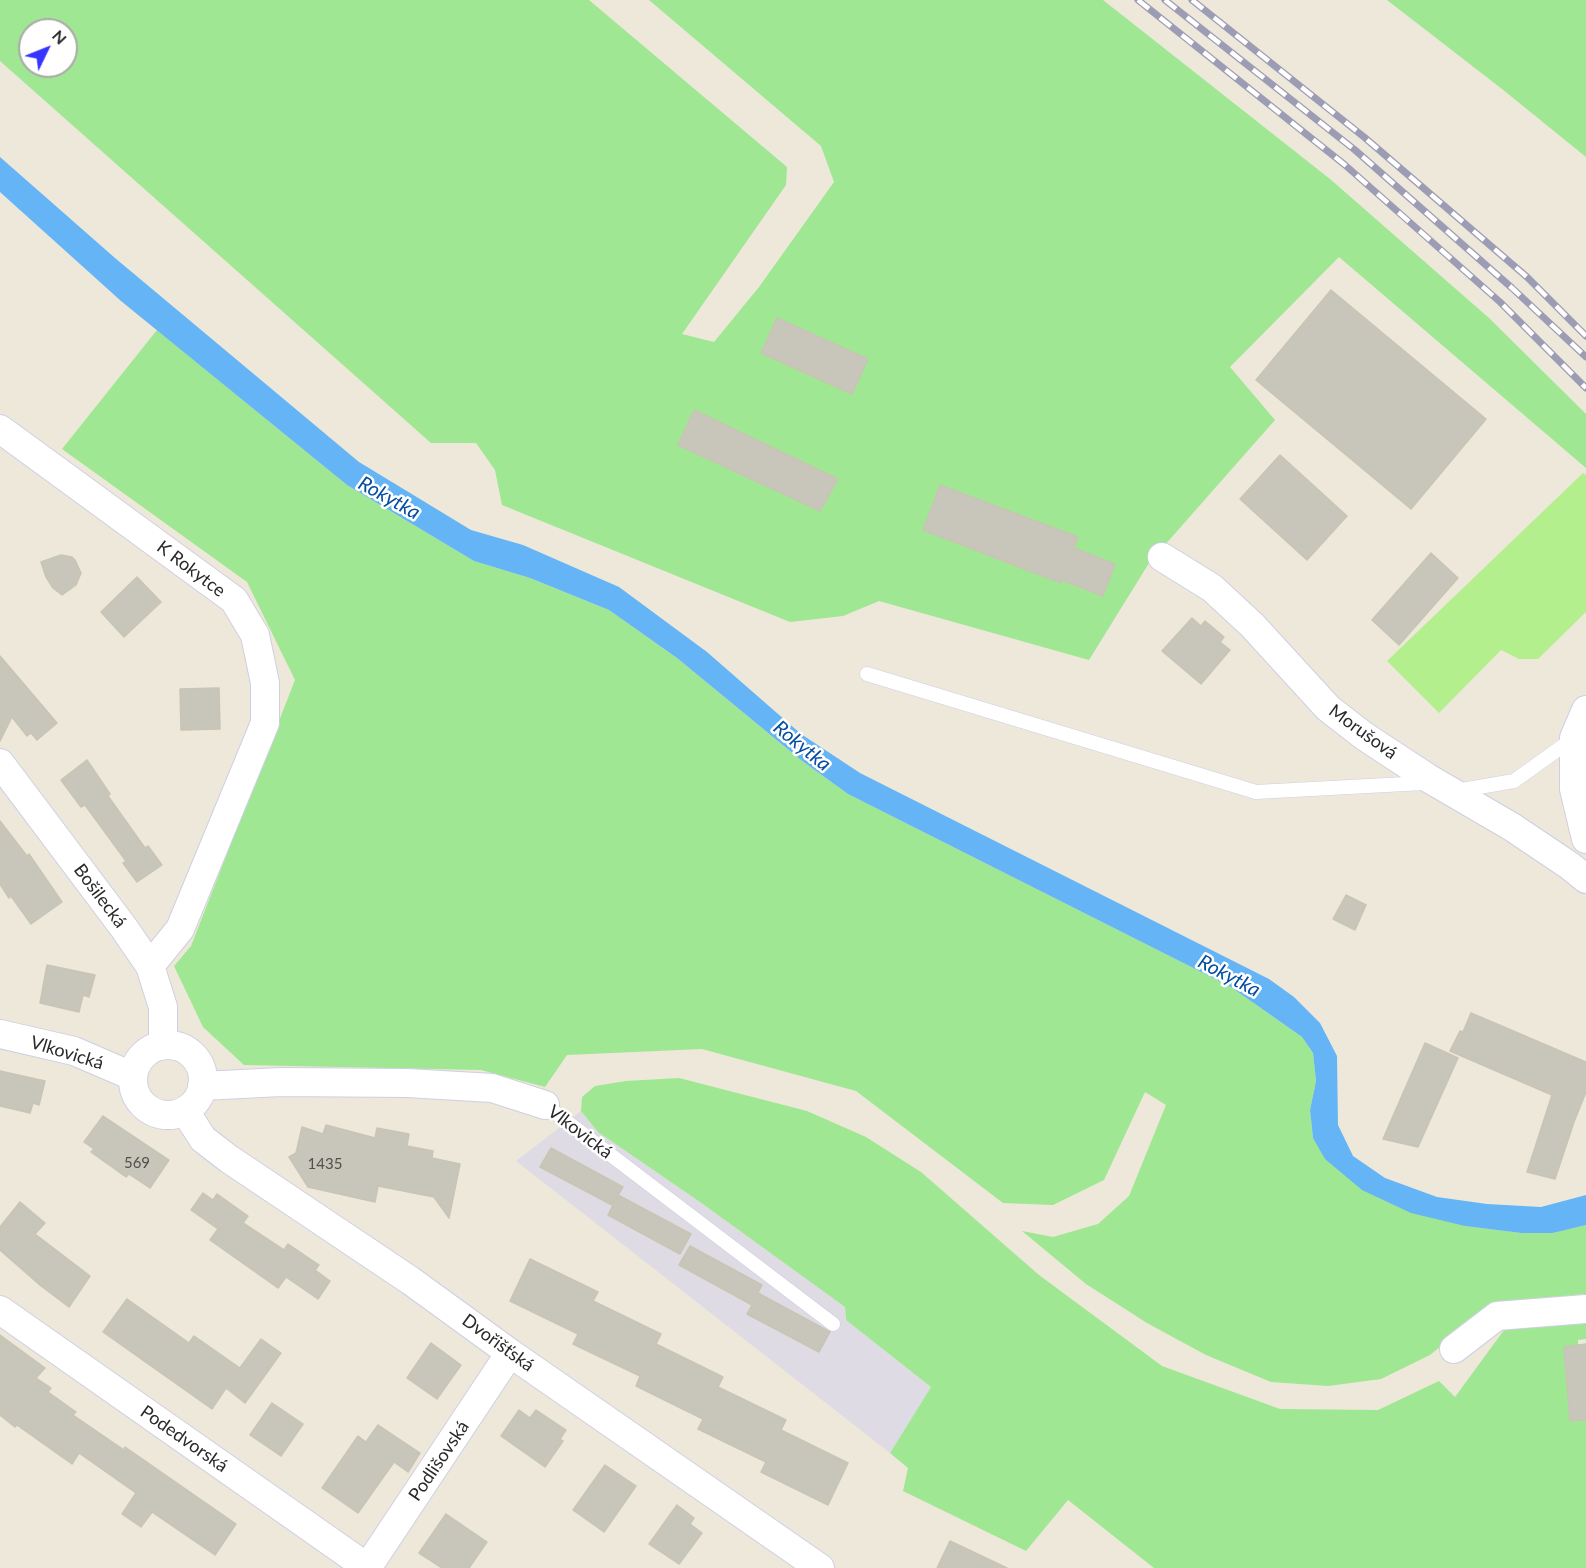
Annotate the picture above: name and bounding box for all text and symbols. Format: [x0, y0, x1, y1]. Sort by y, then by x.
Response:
north arrow [18, 18, 78, 78]
text: N [49, 26, 71, 48]
water label: Rokytka [354, 471, 424, 525]
street label: K Rokytce [152, 536, 230, 602]
street label: Morušová [1325, 700, 1401, 764]
water label: Rokytka [768, 716, 836, 776]
street label: Bošilecká [69, 860, 131, 932]
water label: Rokytka [1194, 950, 1264, 1002]
street label: Vlkovická [28, 1032, 106, 1074]
street label: Vlkovická [543, 1101, 617, 1163]
house number: 569 [124, 1154, 150, 1172]
house number: 1435 [308, 1155, 342, 1173]
street label: Dvořišťská [458, 1310, 538, 1376]
street label: Podedvorská [136, 1401, 232, 1477]
street label: Podlišovská [404, 1417, 474, 1505]

